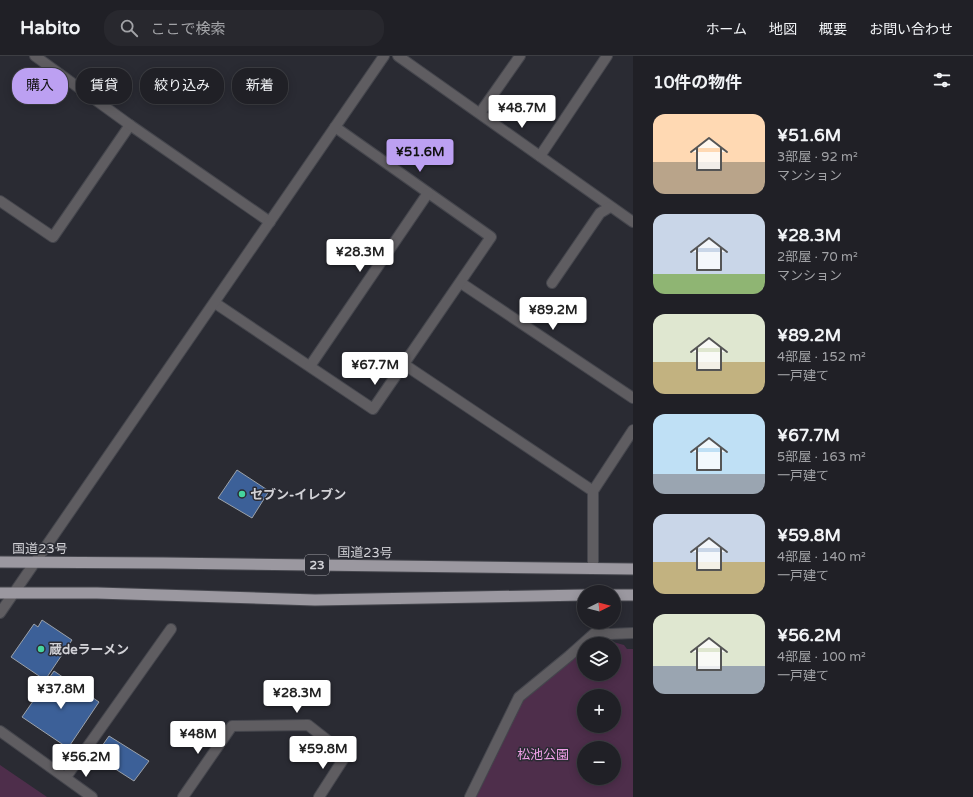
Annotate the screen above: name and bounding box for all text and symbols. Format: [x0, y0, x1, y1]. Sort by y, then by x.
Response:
search box [104, 10, 384, 46]
text: Habito [20, 17, 80, 39]
icon: search [118, 17, 140, 39]
text: ここで検索 [150, 20, 225, 38]
text: ホーム [705, 21, 747, 38]
text: 地図 [769, 21, 797, 38]
text: 概要 [819, 21, 847, 38]
text: お問い合わせ [869, 21, 953, 38]
chip: 購入 [12, 68, 68, 104]
chip: 賃貸 [76, 68, 132, 104]
chip: 絞り込み [140, 68, 224, 104]
chip: 新着 [232, 68, 288, 104]
icon: filters [931, 69, 953, 91]
text: 10件の物件 [653, 72, 742, 93]
pin: ¥48.7M [489, 95, 555, 129]
text: ¥48.7M [498, 100, 546, 116]
text: ¥51.6M [777, 125, 841, 146]
icon: home [685, 130, 733, 178]
pin: ¥51.6M [387, 139, 453, 173]
text: ¥51.6M [396, 144, 444, 160]
text: 3部屋 · 92 m² [777, 149, 858, 165]
text: マンション [777, 168, 842, 184]
text: ¥28.3M [777, 225, 841, 246]
icon: home [685, 230, 733, 278]
pin: ¥28.3M [327, 239, 393, 273]
text: ¥28.3M [336, 244, 384, 260]
text: 2部屋 · 70 m² [777, 249, 858, 265]
text: マンション [777, 268, 842, 284]
pin: ¥89.2M [520, 297, 586, 331]
text: ¥89.2M [529, 302, 577, 318]
text: ¥89.2M [777, 325, 841, 346]
icon: home [685, 330, 733, 378]
text: 4部屋 · 152 m² [777, 349, 866, 365]
pin: ¥67.7M [342, 352, 408, 386]
text: ¥67.7M [351, 357, 399, 373]
text: 一戸建て [777, 368, 829, 384]
text: ¥67.7M [777, 425, 840, 446]
icon: home [685, 430, 733, 478]
text: 5部屋 · 163 m² [777, 449, 866, 465]
text: 一戸建て [777, 468, 829, 484]
place label: セブン-イレブン [250, 487, 346, 503]
marker: セブン-イレブン [237, 489, 247, 499]
text: ¥59.8M [777, 525, 841, 546]
icon: home [685, 530, 733, 578]
street label: 国道23号 [12, 541, 68, 557]
street label: 国道23号 [337, 545, 393, 561]
text: 4部屋 · 140 m² [777, 549, 866, 565]
road number: 23 [305, 555, 329, 575]
text: 一戸建て [777, 568, 829, 584]
north arrow [577, 585, 621, 629]
map controls [577, 585, 621, 785]
text: ¥56.2M [777, 625, 841, 646]
icon: home [685, 630, 733, 678]
button: layers [577, 637, 621, 681]
place label: 蔵deラーメン [49, 642, 129, 658]
marker: 蔵deラーメン [36, 644, 46, 654]
text: 4部屋 · 100 m² [777, 649, 866, 665]
text: 一戸建て [777, 668, 829, 684]
pin: ¥37.8M [28, 676, 94, 710]
pin: ¥28.3M [264, 680, 330, 714]
text: ¥37.8M [37, 681, 85, 697]
text: ¥28.3M [273, 685, 321, 701]
button: + [577, 689, 621, 733]
pin: ¥48M [174, 721, 222, 755]
text: ¥48M [179, 726, 217, 742]
pin: ¥59.8M [290, 736, 356, 770]
text: ¥59.8M [299, 741, 347, 757]
button: − [577, 741, 621, 785]
pin: ¥56.2M [53, 744, 119, 778]
park label: 松池公園 [517, 747, 569, 763]
text: ¥56.2M [62, 749, 110, 765]

